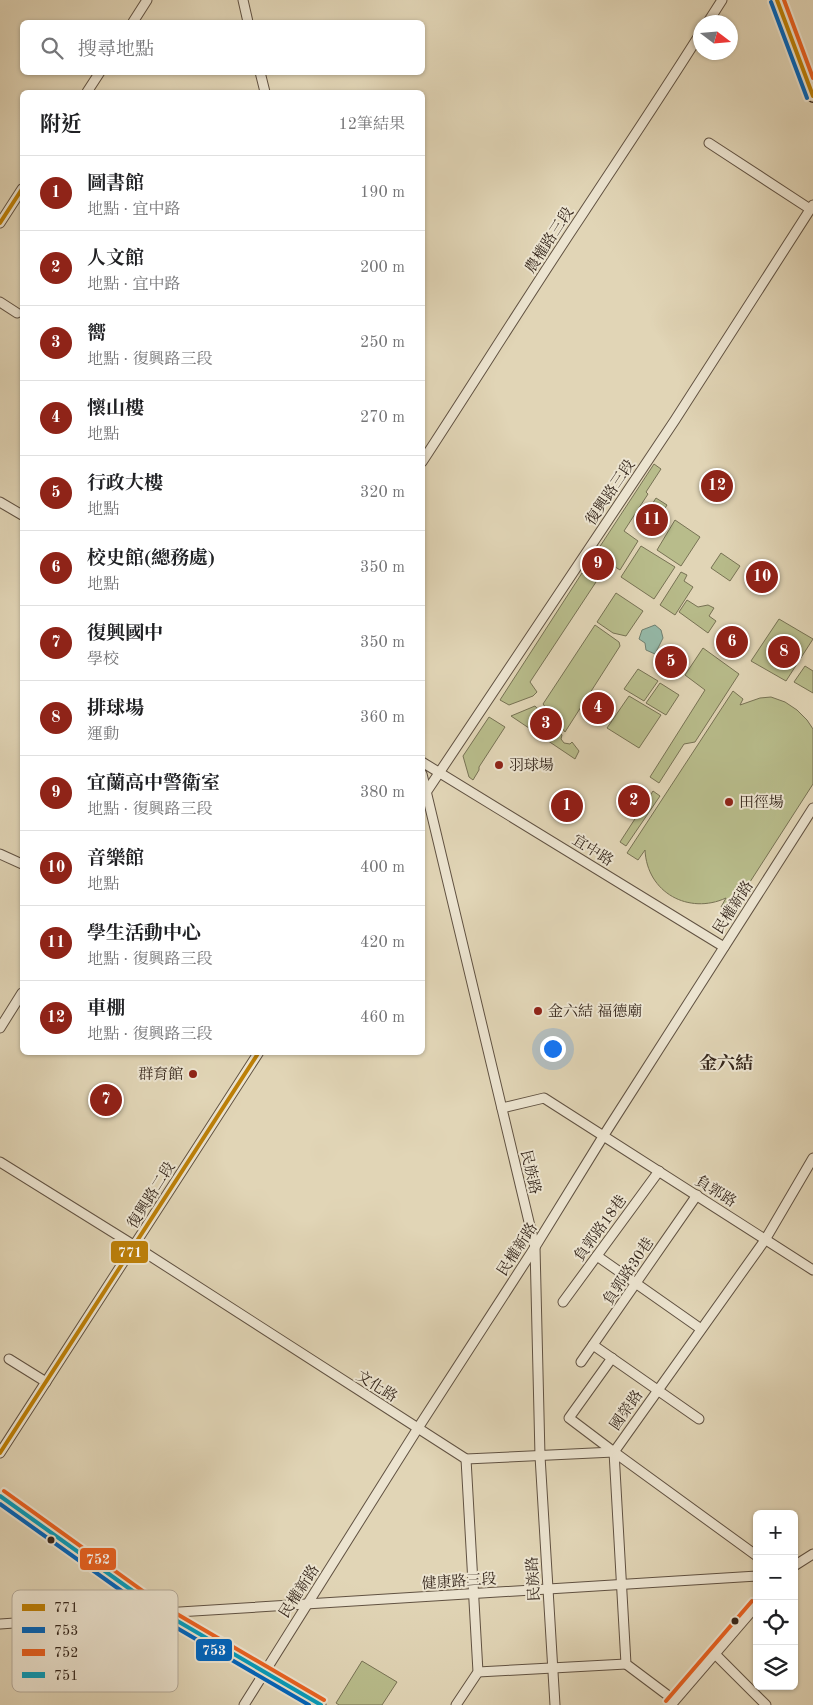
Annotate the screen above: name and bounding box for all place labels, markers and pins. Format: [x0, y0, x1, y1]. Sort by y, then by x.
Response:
pin: 12 [701, 467, 733, 505]
pin: 11 [636, 501, 668, 539]
pin: 9 [582, 545, 614, 583]
pin: 10 [746, 558, 778, 596]
pin: 6 [716, 623, 748, 661]
pin: 8 [768, 633, 800, 671]
pin: 5 [655, 643, 687, 681]
pin: 4 [582, 689, 614, 727]
pin: 3 [530, 705, 562, 743]
place label: 羽球場 [509, 757, 554, 774]
marker: 羽球場 [493, 759, 505, 771]
pin: 2 [618, 782, 650, 820]
pin: 1 [551, 787, 583, 825]
place label: 田徑場 [739, 794, 784, 811]
marker: 田徑場 [723, 796, 735, 808]
place label: 金六結 福德廟 [548, 1003, 642, 1020]
marker: 金六結 福德廟 [532, 1005, 544, 1017]
place label: 群育館 [138, 1066, 183, 1083]
marker: 群育館 [187, 1068, 199, 1080]
pin: 7 [90, 1081, 122, 1119]
unlabelled marker [46, 1535, 56, 1545]
unlabelled marker [730, 1616, 740, 1626]

